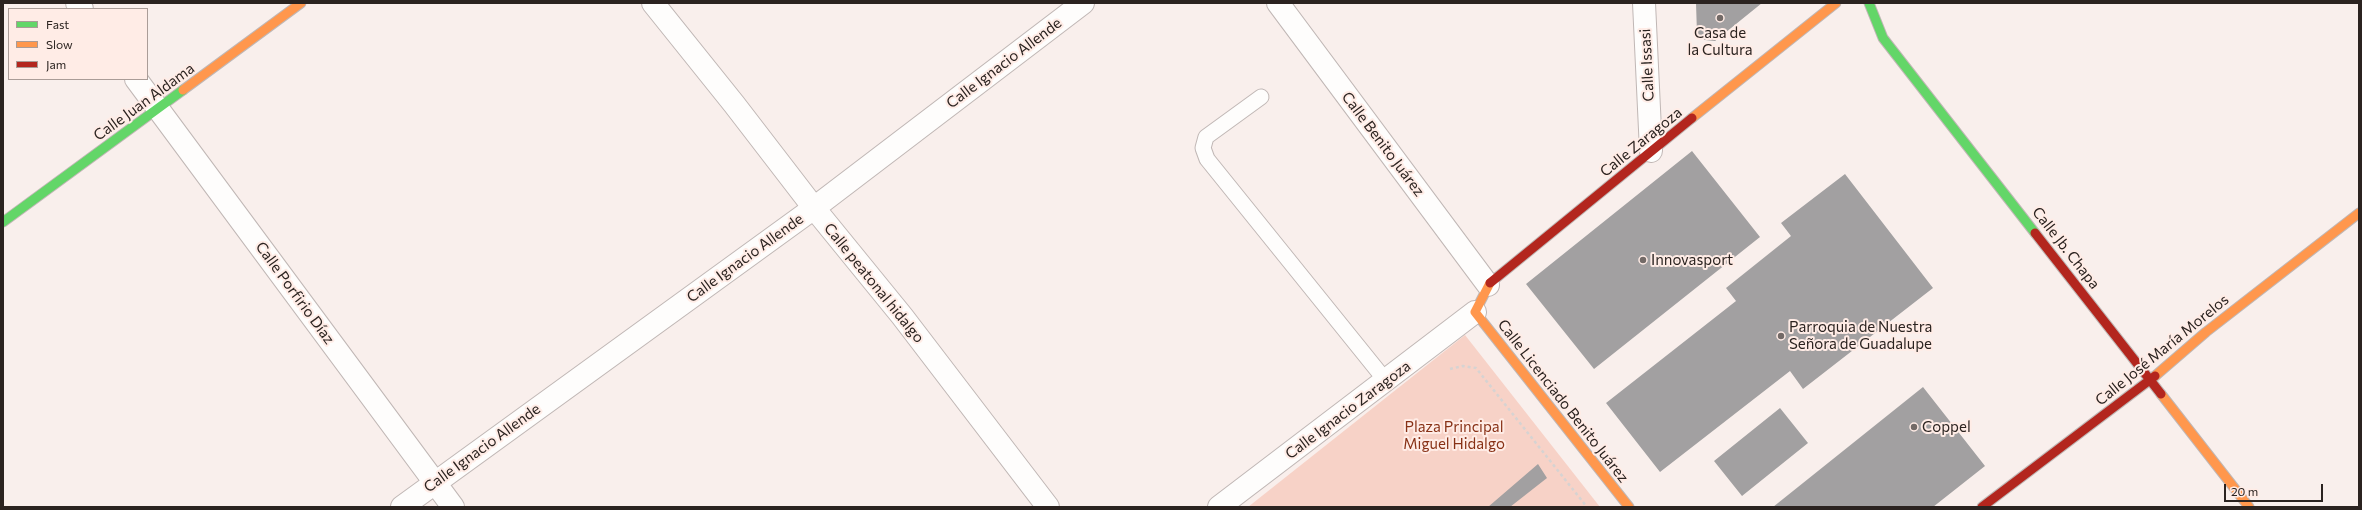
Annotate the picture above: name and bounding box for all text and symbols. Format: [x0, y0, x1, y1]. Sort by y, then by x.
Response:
legend [8, 8, 148, 80]
marker: Casa de la Cultura [1715, 13, 1725, 23]
street label: Calle Ignacio Allende [943, 14, 1065, 112]
text: Fast [46, 17, 69, 31]
place label: Casa de la Cultura [1687, 24, 1753, 59]
street label: Calle Issasi [1636, 28, 1658, 102]
text: Slow [46, 37, 73, 51]
text: Jam [46, 57, 66, 71]
street label: Calle Juan Aldama [90, 59, 198, 145]
street label: Calle Benito Juárez [1338, 88, 1428, 200]
street label: Calle Zaragoza [1596, 103, 1686, 181]
street label: Calle Jb. Chapa [2028, 203, 2104, 293]
street label: Calle Ignacio Allende [683, 210, 807, 306]
street label: Calle peatonal hidalgo [820, 219, 928, 347]
street label: Calle Porfirio Díaz [252, 238, 338, 348]
place label: Innovasport [1651, 251, 1733, 269]
marker: Innovasport [1638, 255, 1648, 265]
street label: Calle José María Morelos [2092, 291, 2232, 409]
street label: Calle Licenciado Benito Juárez [1494, 316, 1632, 486]
place label: Parroquia de Nuestra Señora de Guadalupe [1789, 318, 1932, 353]
marker: Parroquia de Nuestra Señora de Guadalupe [1776, 331, 1786, 341]
street label: Calle Ignacio Zaragoza [1282, 357, 1414, 463]
street label: Calle Ignacio Allende [420, 400, 544, 496]
park label: Plaza Principal Miguel Hidalgo [1403, 418, 1505, 453]
place label: Coppel [1922, 418, 1971, 436]
marker: Coppel [1909, 422, 1919, 432]
scale bar [2226, 476, 2325, 502]
text: 20 m [2231, 484, 2258, 498]

